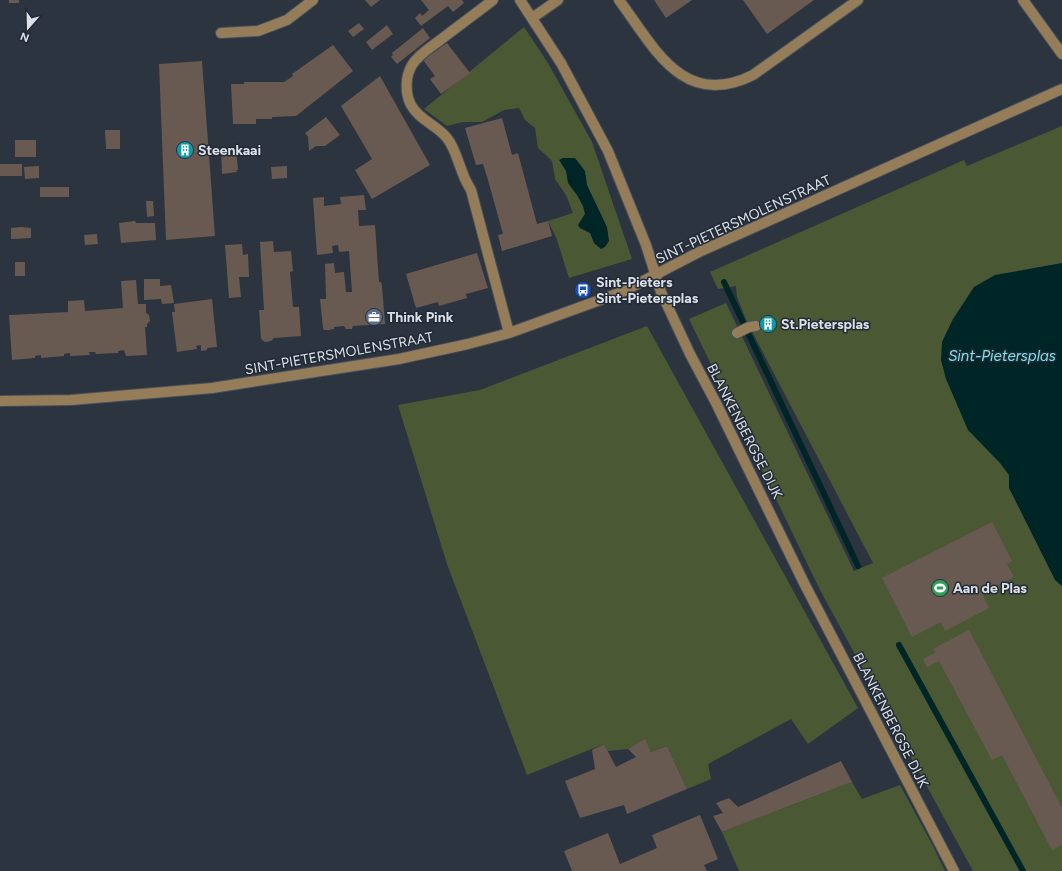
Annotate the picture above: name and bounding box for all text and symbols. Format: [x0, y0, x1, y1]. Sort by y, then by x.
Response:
north arrow [8, 8, 48, 48]
text: N [19, 29, 31, 44]
building icon: Steenkaai [175, 140, 195, 160]
place label: Steenkaai [198, 142, 261, 159]
street label: SINT-PIETERSMOLENSTRAAT [653, 171, 834, 268]
place label: Sint-Pieters Sint-Pietersplas [596, 274, 699, 307]
bus stop icon: Sint-Pieters Sint-Pietersplas [573, 280, 593, 300]
office icon: Think Pink [364, 307, 384, 327]
place label: Think Pink [387, 309, 454, 326]
building icon: St.Pietersplas [758, 314, 778, 334]
place label: St.Pietersplas [781, 316, 870, 333]
street label: SINT-PIETERSMOLENSTRAAT [244, 328, 435, 378]
water label: Sint-Pietersplas [948, 347, 1056, 365]
street label: BLANKENBERGSE DIJK [703, 361, 786, 502]
sports icon: Aan de Plas [930, 578, 950, 598]
place label: Aan de Plas [953, 580, 1027, 597]
street label: BLANKENBERGSE DIJK [849, 650, 932, 791]

